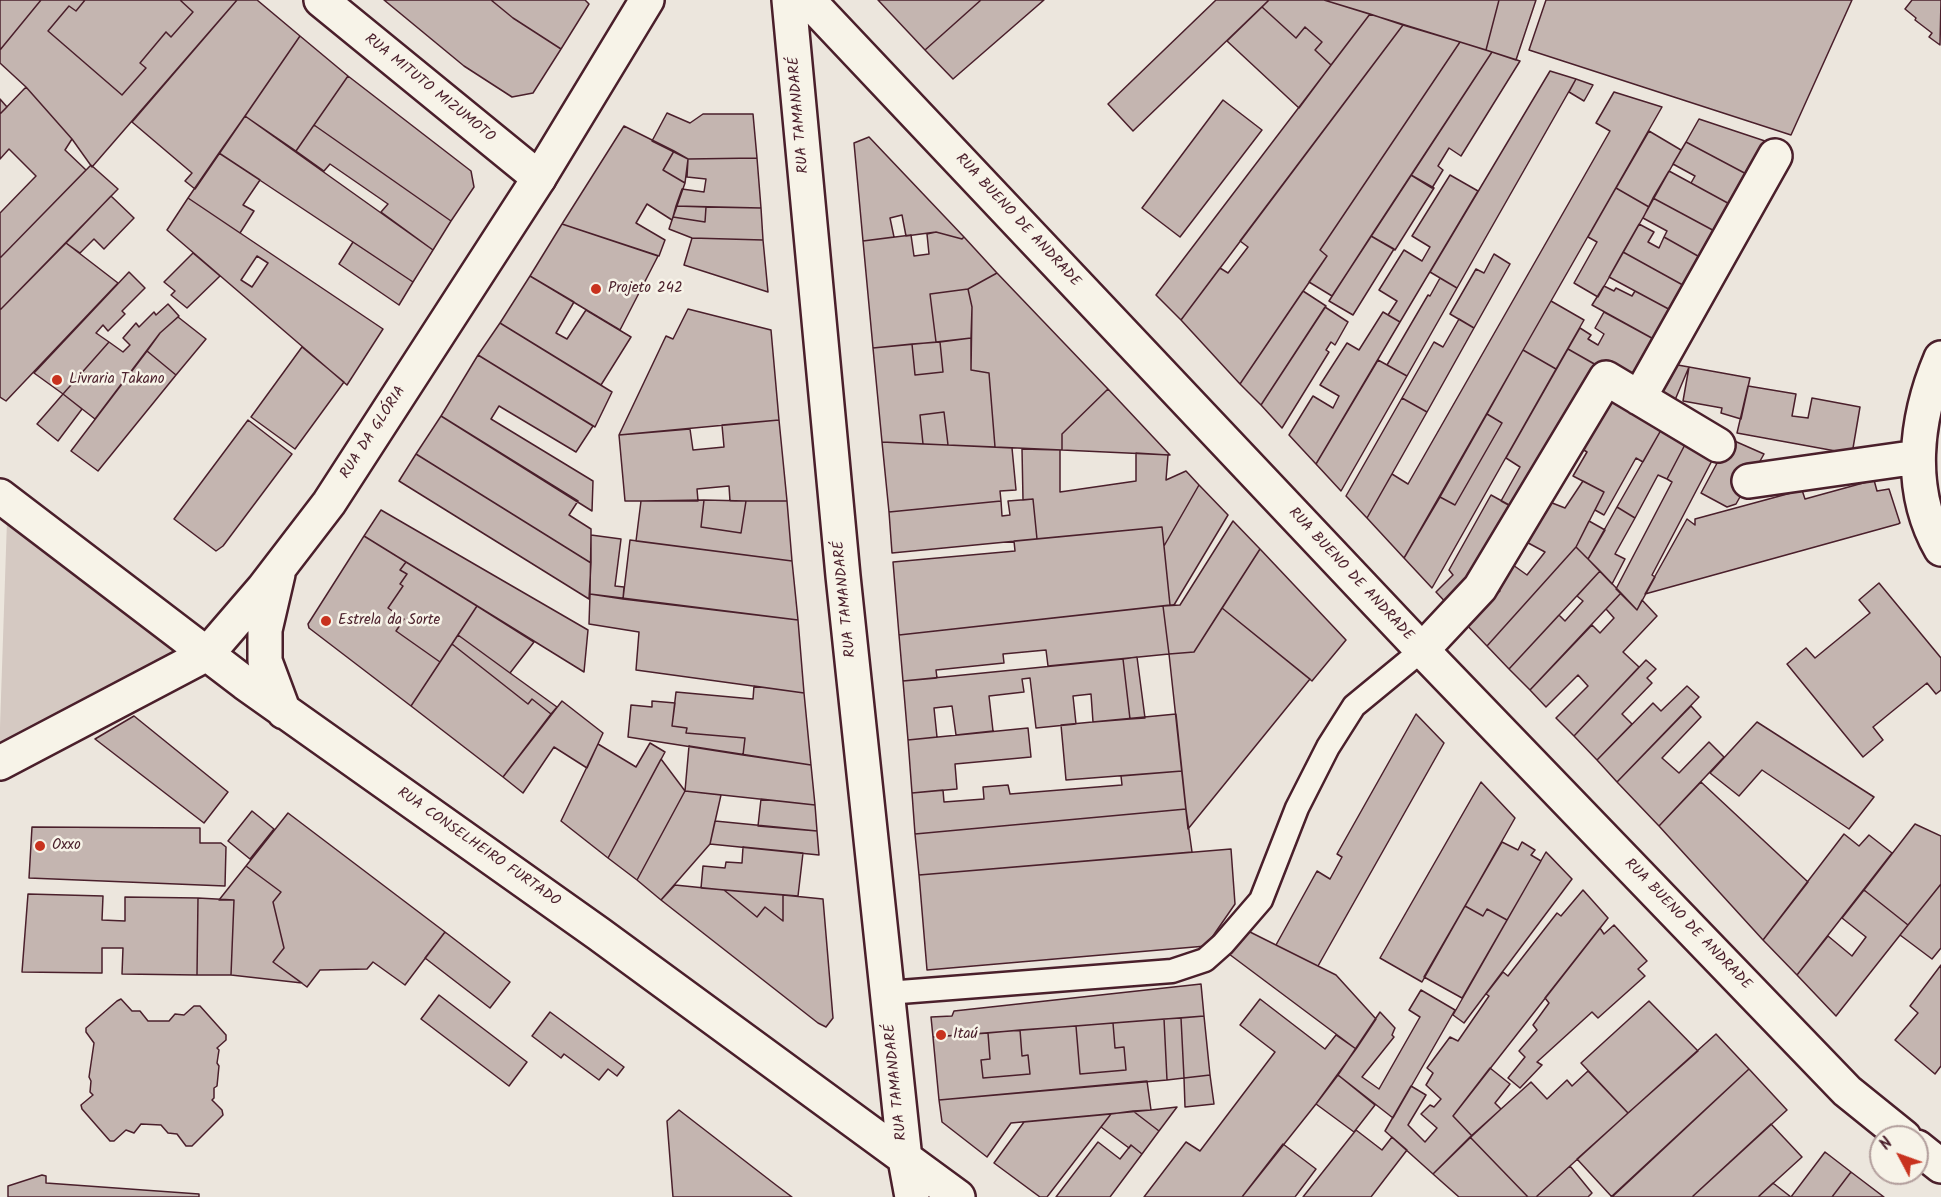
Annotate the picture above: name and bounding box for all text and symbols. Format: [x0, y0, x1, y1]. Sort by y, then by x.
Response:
street label: RUA MITUTO MIZUMOTO [360, 31, 498, 147]
street label: RUA TAMANDARÉ [786, 56, 814, 174]
street label: RUA BUENO DE ANDRADE [951, 151, 1083, 291]
place label: Projeto 242 [608, 280, 683, 298]
marker: Projeto 242 [589, 282, 603, 296]
place label: Livraria Takano [69, 371, 165, 389]
marker: Livraria Takano [50, 373, 64, 387]
street label: RUA DA GLÓRIA [337, 383, 411, 483]
street label: RUA BUENO DE ANDRADE [1284, 505, 1416, 645]
street label: RUA TAMANDARÉ [831, 540, 861, 658]
place label: Estrela da Sorte [338, 612, 440, 630]
marker: Estrela da Sorte [319, 614, 333, 628]
street label: RUA CONSELHEIRO FURTADO [393, 785, 563, 911]
place label: Oxxo [52, 837, 81, 855]
marker: Oxxo [33, 839, 47, 853]
street label: RUA BUENO DE ANDRADE [1620, 856, 1754, 994]
street label: RUA TAMANDARÉ [882, 1023, 912, 1141]
place label: Itaú [953, 1026, 978, 1044]
marker: Itaú [934, 1028, 948, 1042]
north arrow [1869, 1125, 1929, 1185]
text: N [1874, 1132, 1899, 1156]

